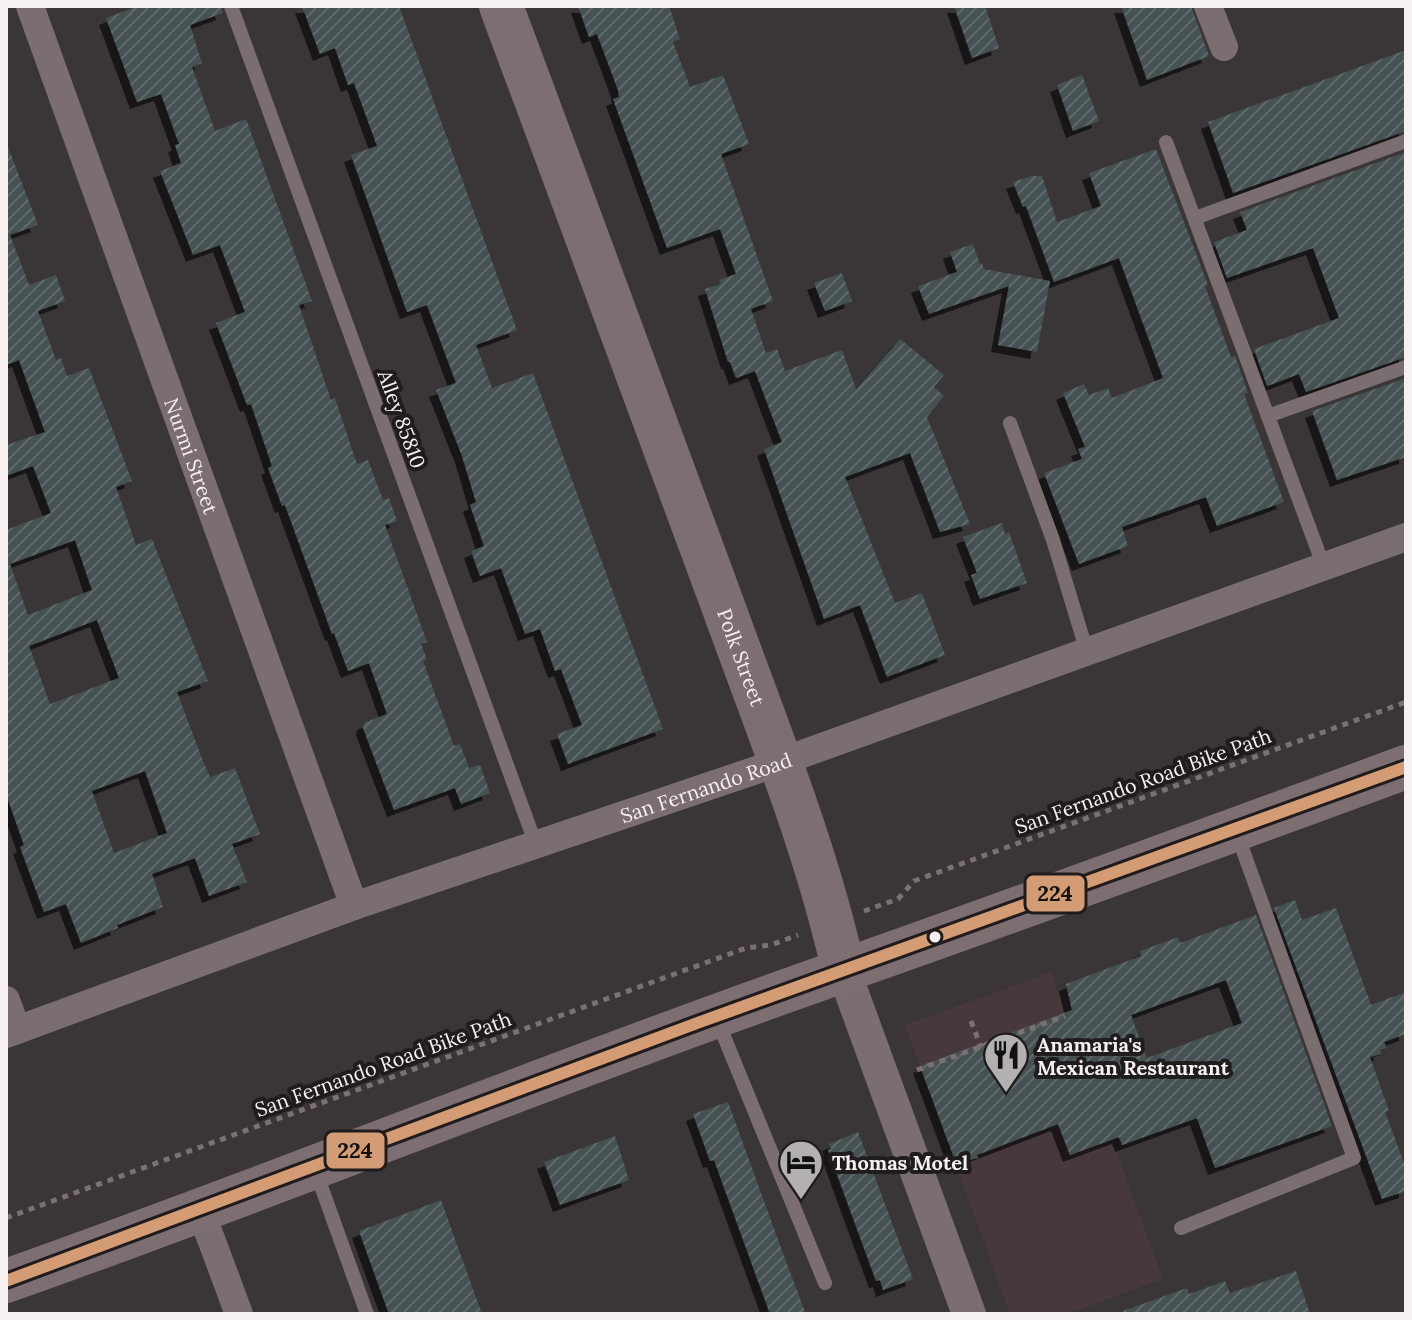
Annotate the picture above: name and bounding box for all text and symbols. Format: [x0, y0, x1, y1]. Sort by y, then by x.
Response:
street label: Alley 85810 [372, 365, 431, 472]
street label: Nurmi Street [160, 394, 224, 517]
street label: Polk Street [712, 605, 771, 709]
street label: San Fernando Road Bike Path [1011, 723, 1275, 839]
street label: San Fernando Road [617, 746, 795, 828]
line badge: 224 [1025, 874, 1086, 913]
text: 224 [1037, 879, 1073, 907]
unlabelled marker [927, 929, 943, 945]
street label: San Fernando Road Bike Path [251, 1006, 515, 1122]
restaurant icon: Anamaria's Mexican Restaurant [982, 1031, 1030, 1094]
place label: Anamaria's Mexican Restaurant [1037, 1032, 1230, 1080]
line badge: 224 [325, 1131, 386, 1170]
text: 224 [337, 1136, 373, 1164]
hotel icon: Thomas Motel [777, 1138, 825, 1201]
place label: Thomas Motel [832, 1150, 968, 1175]

